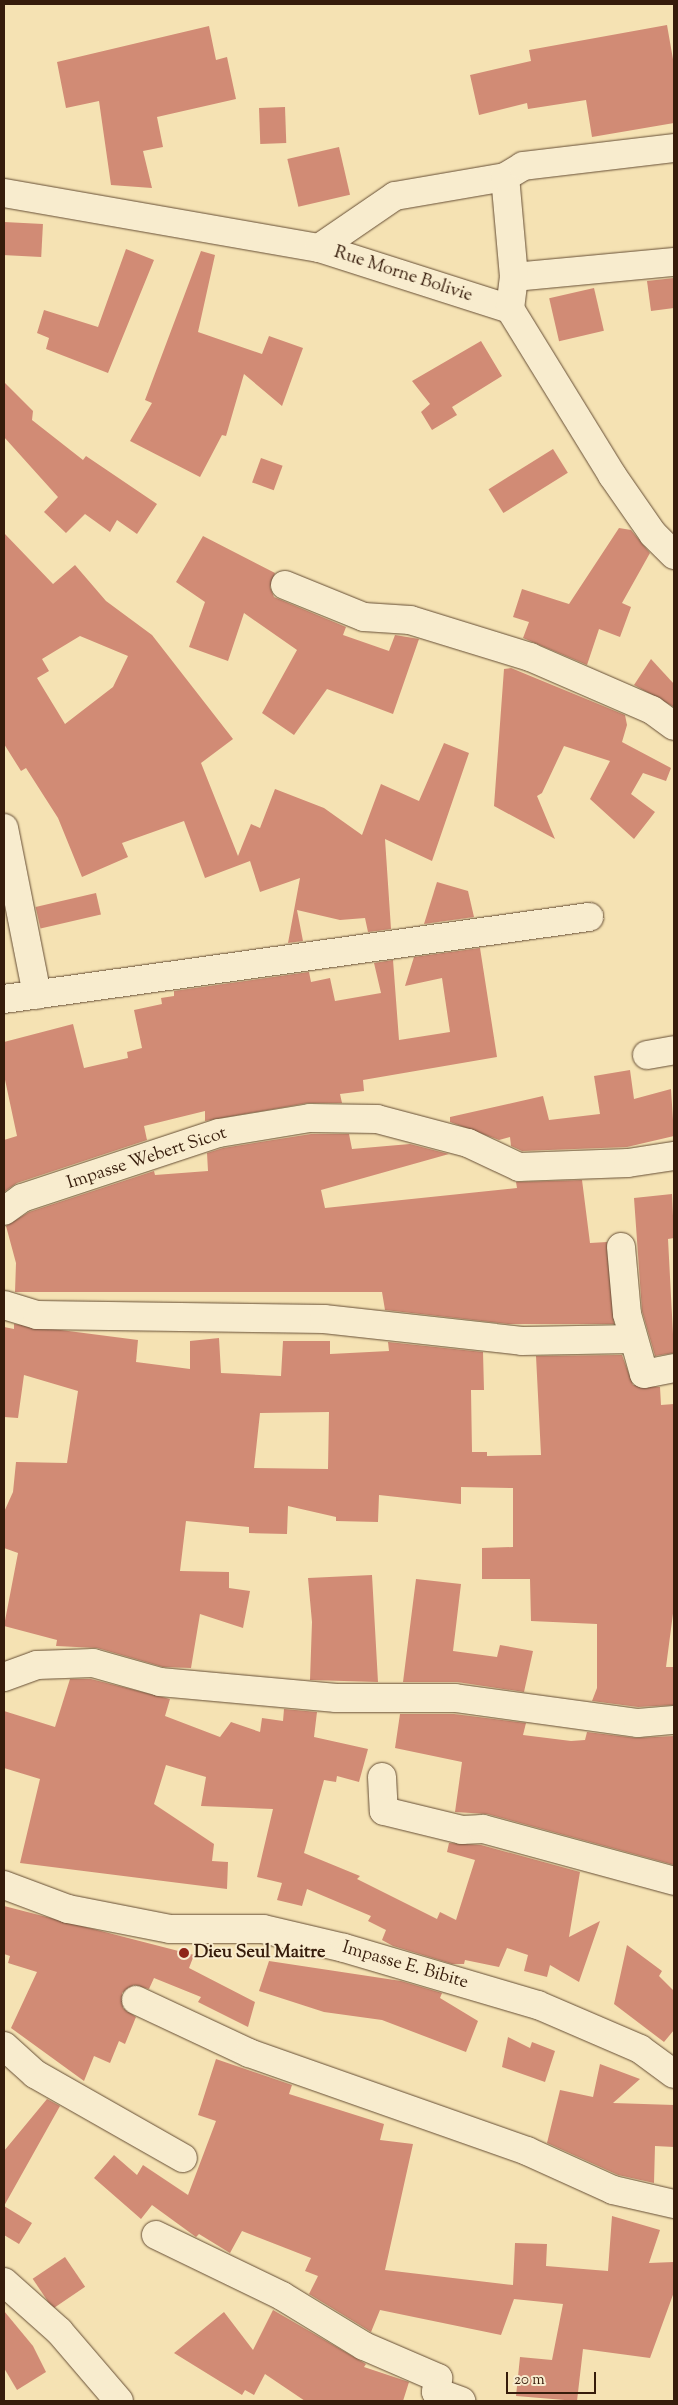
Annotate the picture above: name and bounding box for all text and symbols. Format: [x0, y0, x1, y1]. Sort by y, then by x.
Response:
street label: Rue Morne Bolivie [331, 242, 475, 308]
street label: Impasse Webert Sicot [64, 1123, 230, 1195]
street label: Impasse E. Bibite [339, 1938, 471, 1994]
place label: Dieu Seul Maitre [194, 1942, 325, 1964]
marker: Dieu Seul Maitre [178, 1947, 190, 1959]
scale bar [508, 2362, 598, 2394]
text: 20 m [514, 2370, 545, 2391]

